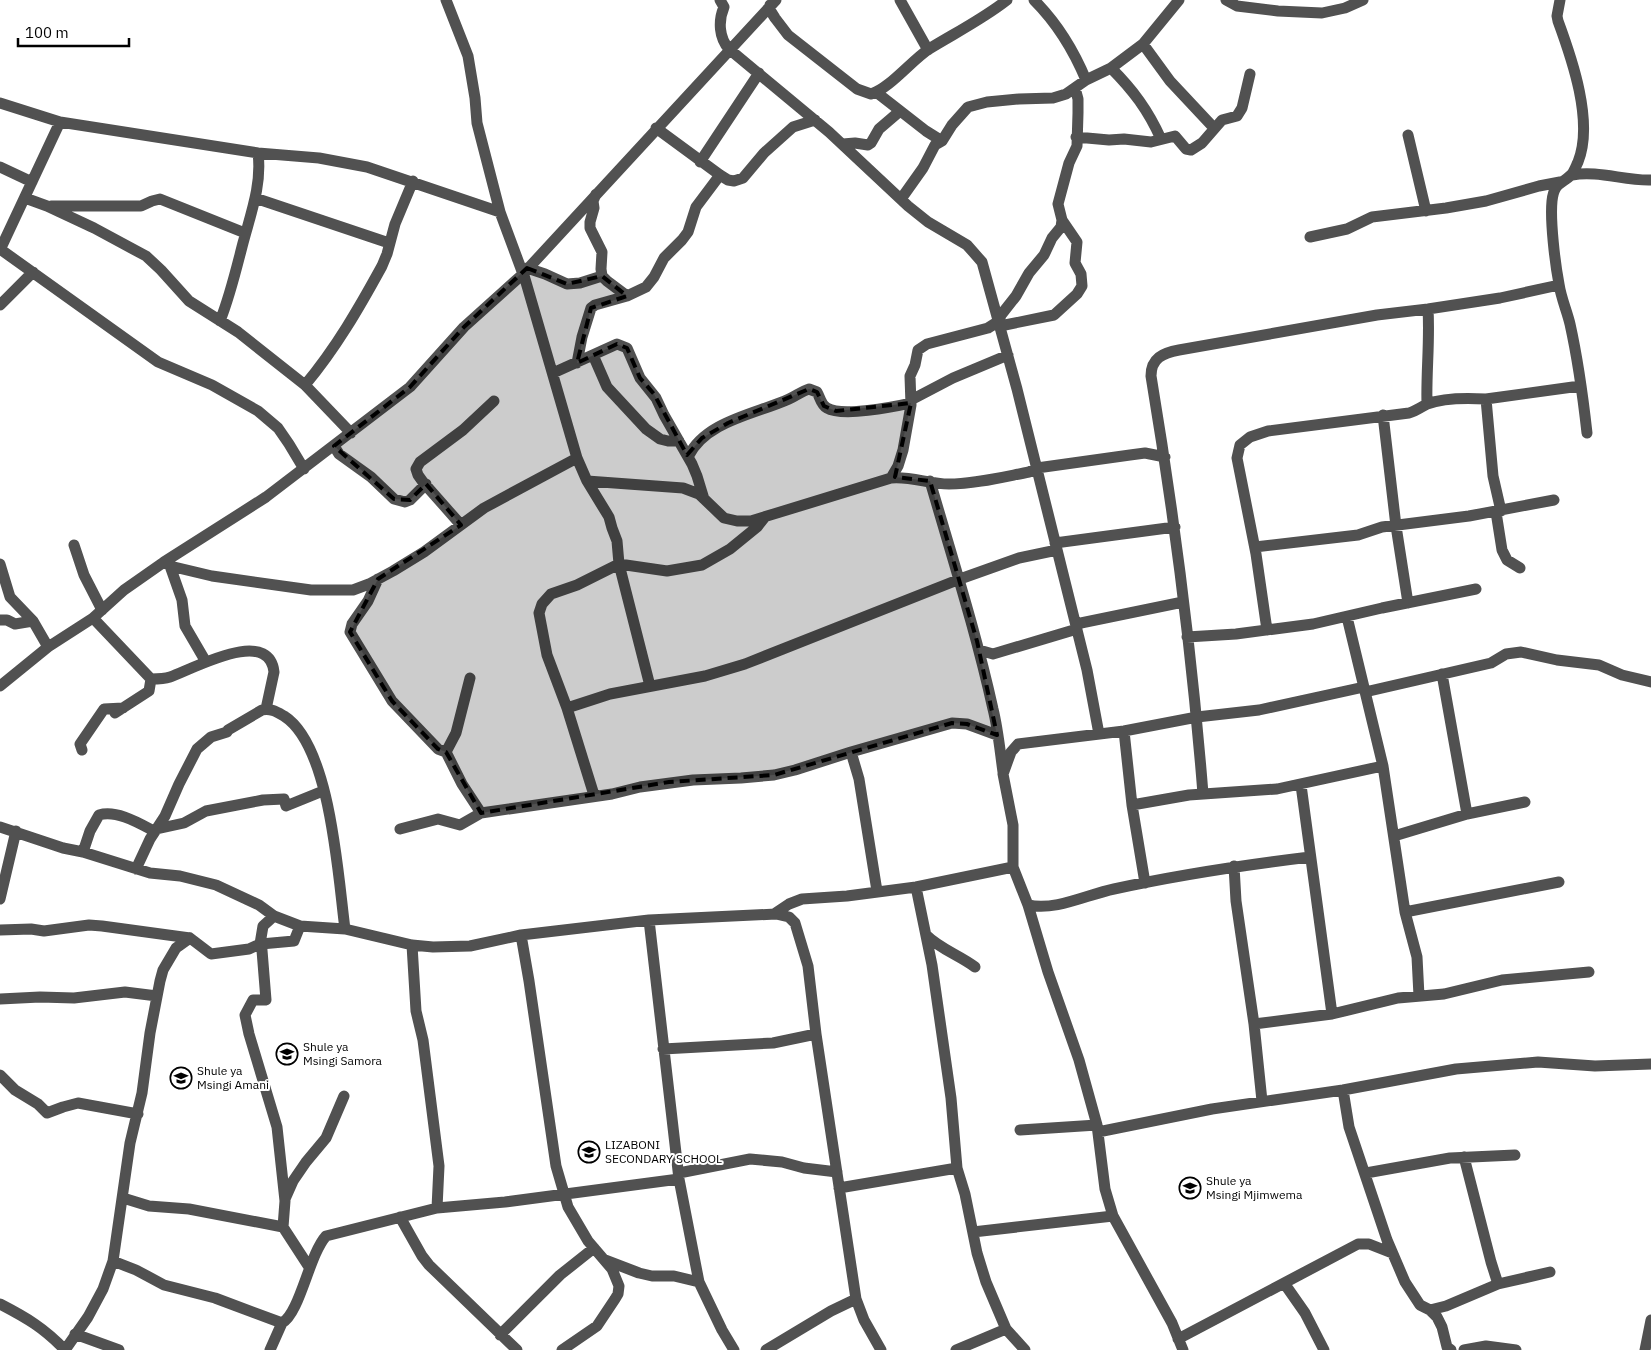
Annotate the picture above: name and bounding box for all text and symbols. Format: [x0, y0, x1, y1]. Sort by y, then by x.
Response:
scale bar [18, 15, 129, 47]
text: 100 m [25, 23, 69, 42]
place label: Shule ya Msingi Samora [303, 1039, 383, 1068]
school or university icon: Shule ya Msingi Samora [275, 1042, 299, 1066]
place label: Shule ya Msingi Amani [197, 1063, 269, 1092]
school or university icon: Shule ya Msingi Amani [169, 1066, 193, 1090]
place label: LIZABONI SECONDARY SCHOOL [605, 1137, 722, 1166]
school or university icon: LIZABONI SECONDARY SCHOOL [577, 1140, 601, 1164]
place label: Shule ya Msingi Mjimwema [1206, 1173, 1303, 1202]
school or university icon: Shule ya Msingi Mjimwema [1178, 1176, 1202, 1200]

